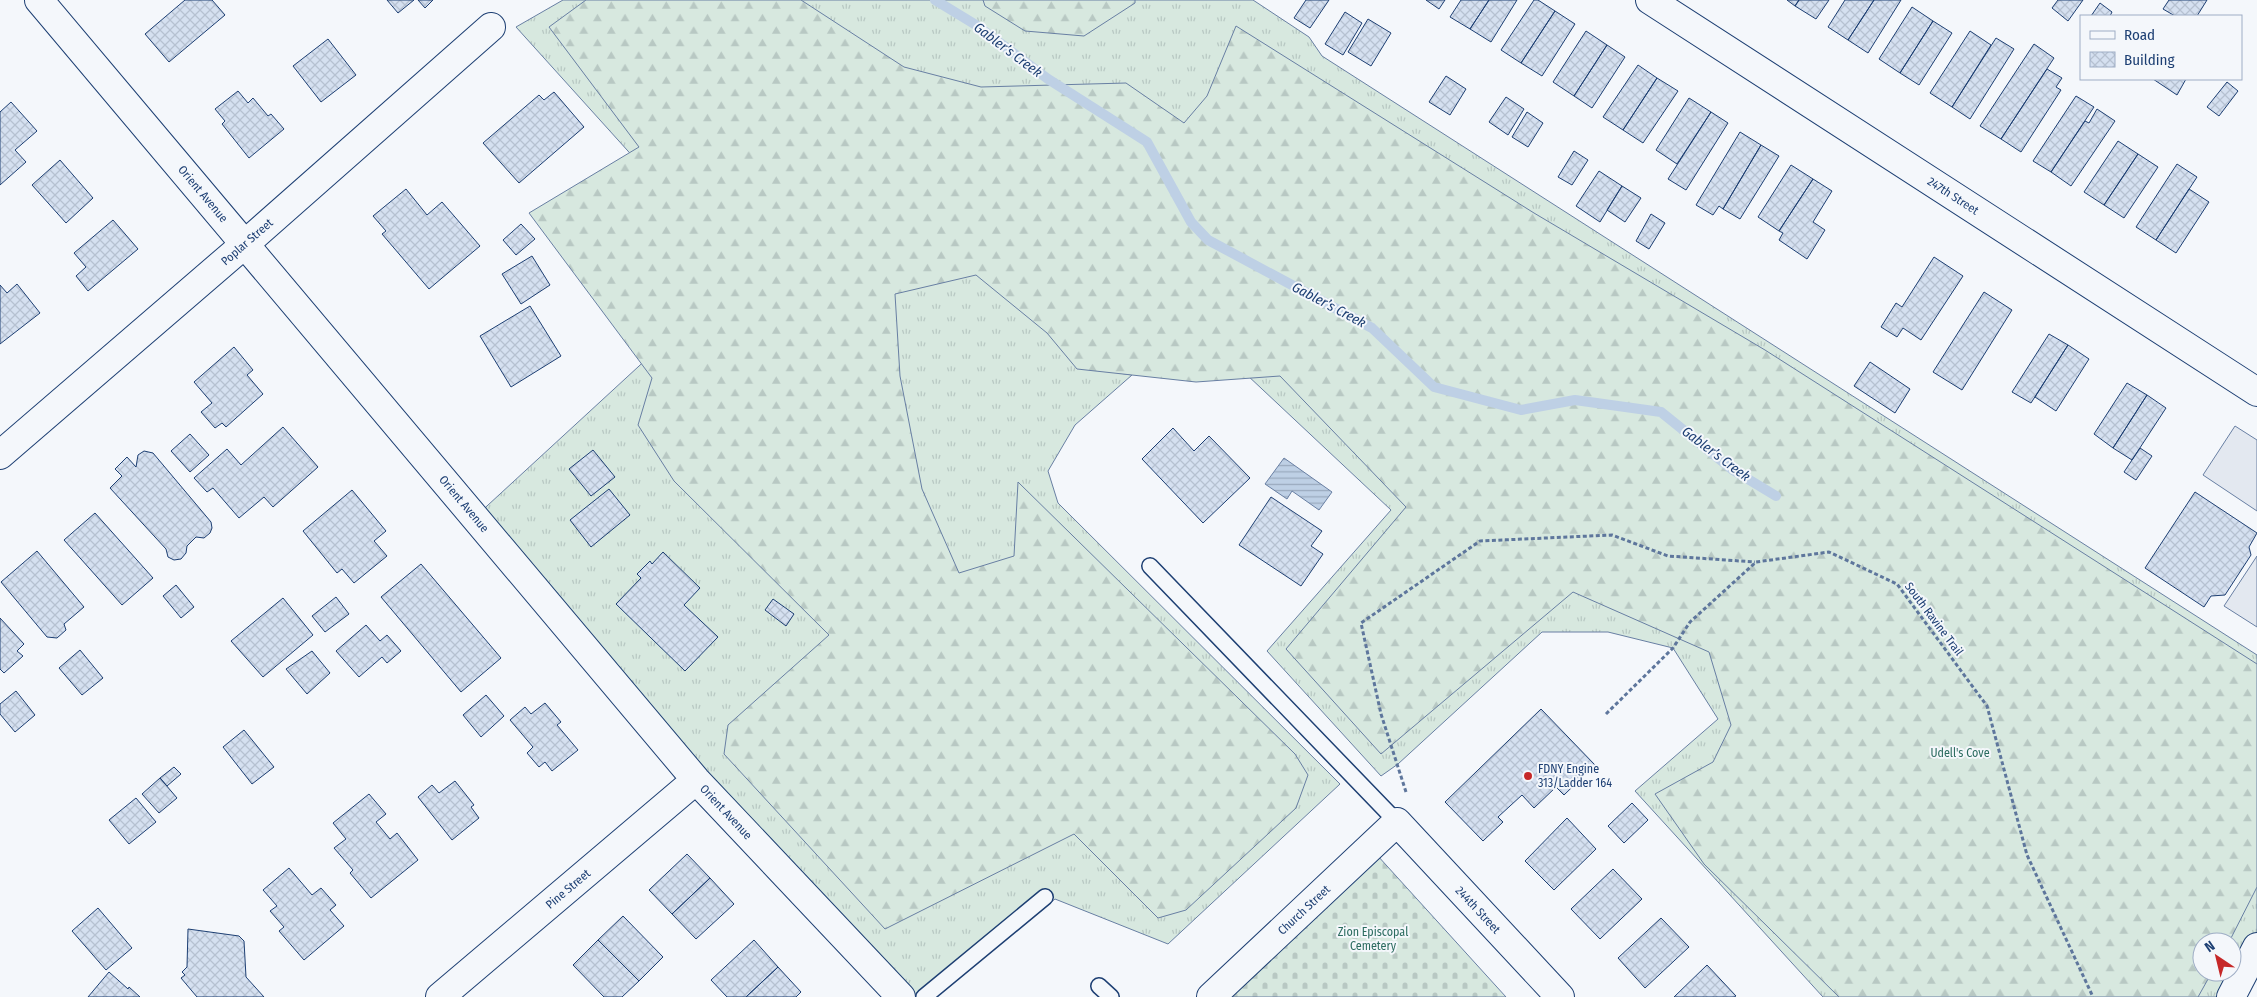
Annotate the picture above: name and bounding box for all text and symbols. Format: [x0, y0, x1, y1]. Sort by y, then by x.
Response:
legend [2080, 15, 2242, 80]
water label: Gabler’s Creek [970, 19, 1046, 81]
text: Road [2124, 26, 2155, 44]
text: Building [2124, 51, 2175, 69]
street label: Orient Avenue [175, 163, 231, 225]
street label: 247th Street [1925, 174, 1981, 218]
street label: Poplar Street [218, 216, 276, 268]
water label: Gabler’s Creek [1289, 278, 1369, 332]
water label: Gabler’s Creek [1678, 423, 1754, 485]
street label: Orient Avenue [436, 473, 492, 535]
street label: South Ravine Trail [1902, 580, 1966, 658]
park label: Udell's Cove [1930, 746, 1990, 760]
place label: FDNY Engine 313/Ladder 164 [1538, 762, 1612, 790]
marker: FDNY Engine 313/Ladder 164 [1522, 770, 1534, 782]
street label: Orient Avenue [697, 782, 755, 842]
street label: Pine Street [543, 866, 593, 912]
street label: Church Street [1275, 882, 1333, 938]
street label: 244th Street [1453, 884, 1503, 936]
park label: Zion Episcopal Cemetery [1338, 925, 1408, 953]
north arrow [2192, 932, 2242, 982]
text: N [2202, 937, 2218, 956]

